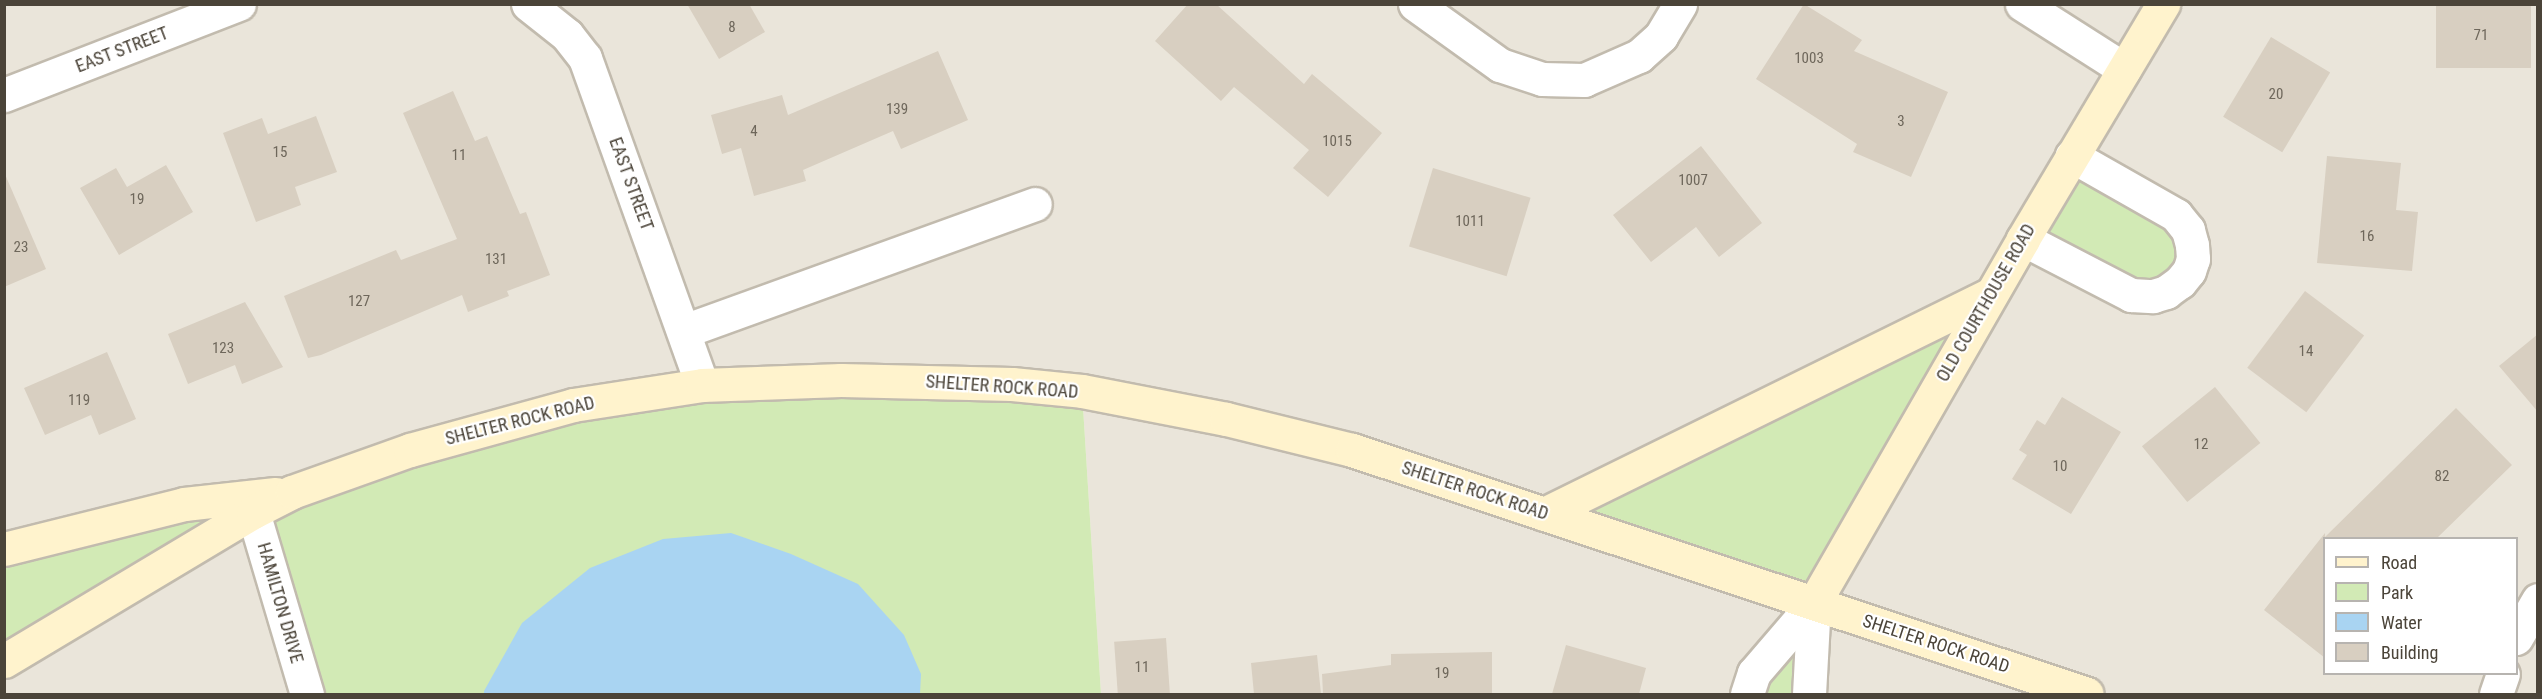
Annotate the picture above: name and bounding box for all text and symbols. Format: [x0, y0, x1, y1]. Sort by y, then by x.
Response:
house number: 8 [728, 19, 736, 37]
street label: EAST STREET [72, 22, 172, 78]
house number: 71 [2474, 27, 2488, 45]
house number: 1003 [1794, 50, 1824, 68]
house number: 20 [2269, 86, 2283, 104]
house number: 139 [886, 101, 908, 119]
house number: 3 [1897, 113, 1905, 131]
house number: 4 [750, 123, 758, 141]
house number: 1015 [1322, 133, 1352, 151]
street label: EAST STREET [604, 134, 658, 234]
house number: 15 [273, 144, 287, 162]
house number: 11 [452, 147, 466, 165]
house number: 1007 [1678, 172, 1708, 190]
house number: 19 [130, 191, 144, 209]
house number: 1011 [1455, 213, 1485, 231]
street label: OLD COURTHOUSE ROAD [1932, 220, 2040, 386]
house number: 16 [2360, 228, 2374, 246]
house number: 23 [14, 239, 28, 257]
house number: 131 [485, 251, 507, 269]
house number: 127 [348, 293, 370, 311]
house number: 123 [212, 340, 234, 358]
house number: 14 [2299, 343, 2313, 361]
street label: SHELTER ROCK ROAD [925, 371, 1079, 403]
house number: 119 [68, 392, 90, 410]
street label: SHELTER ROCK ROAD [443, 392, 597, 450]
house number: 12 [2194, 436, 2208, 454]
street label: SHELTER ROCK ROAD [1399, 457, 1551, 525]
house number: 10 [2053, 458, 2067, 476]
house number: 82 [2435, 468, 2449, 486]
legend [2323, 537, 2518, 675]
street label: HAMILTON DRIVE [252, 540, 308, 666]
text: Road [2381, 552, 2417, 573]
text: Park [2381, 582, 2413, 603]
street label: SHELTER ROCK ROAD [1860, 610, 2012, 678]
text: Water [2381, 612, 2422, 633]
text: Building [2381, 642, 2438, 663]
house number: 11 [1135, 659, 1149, 677]
house number: 19 [1435, 665, 1449, 683]

